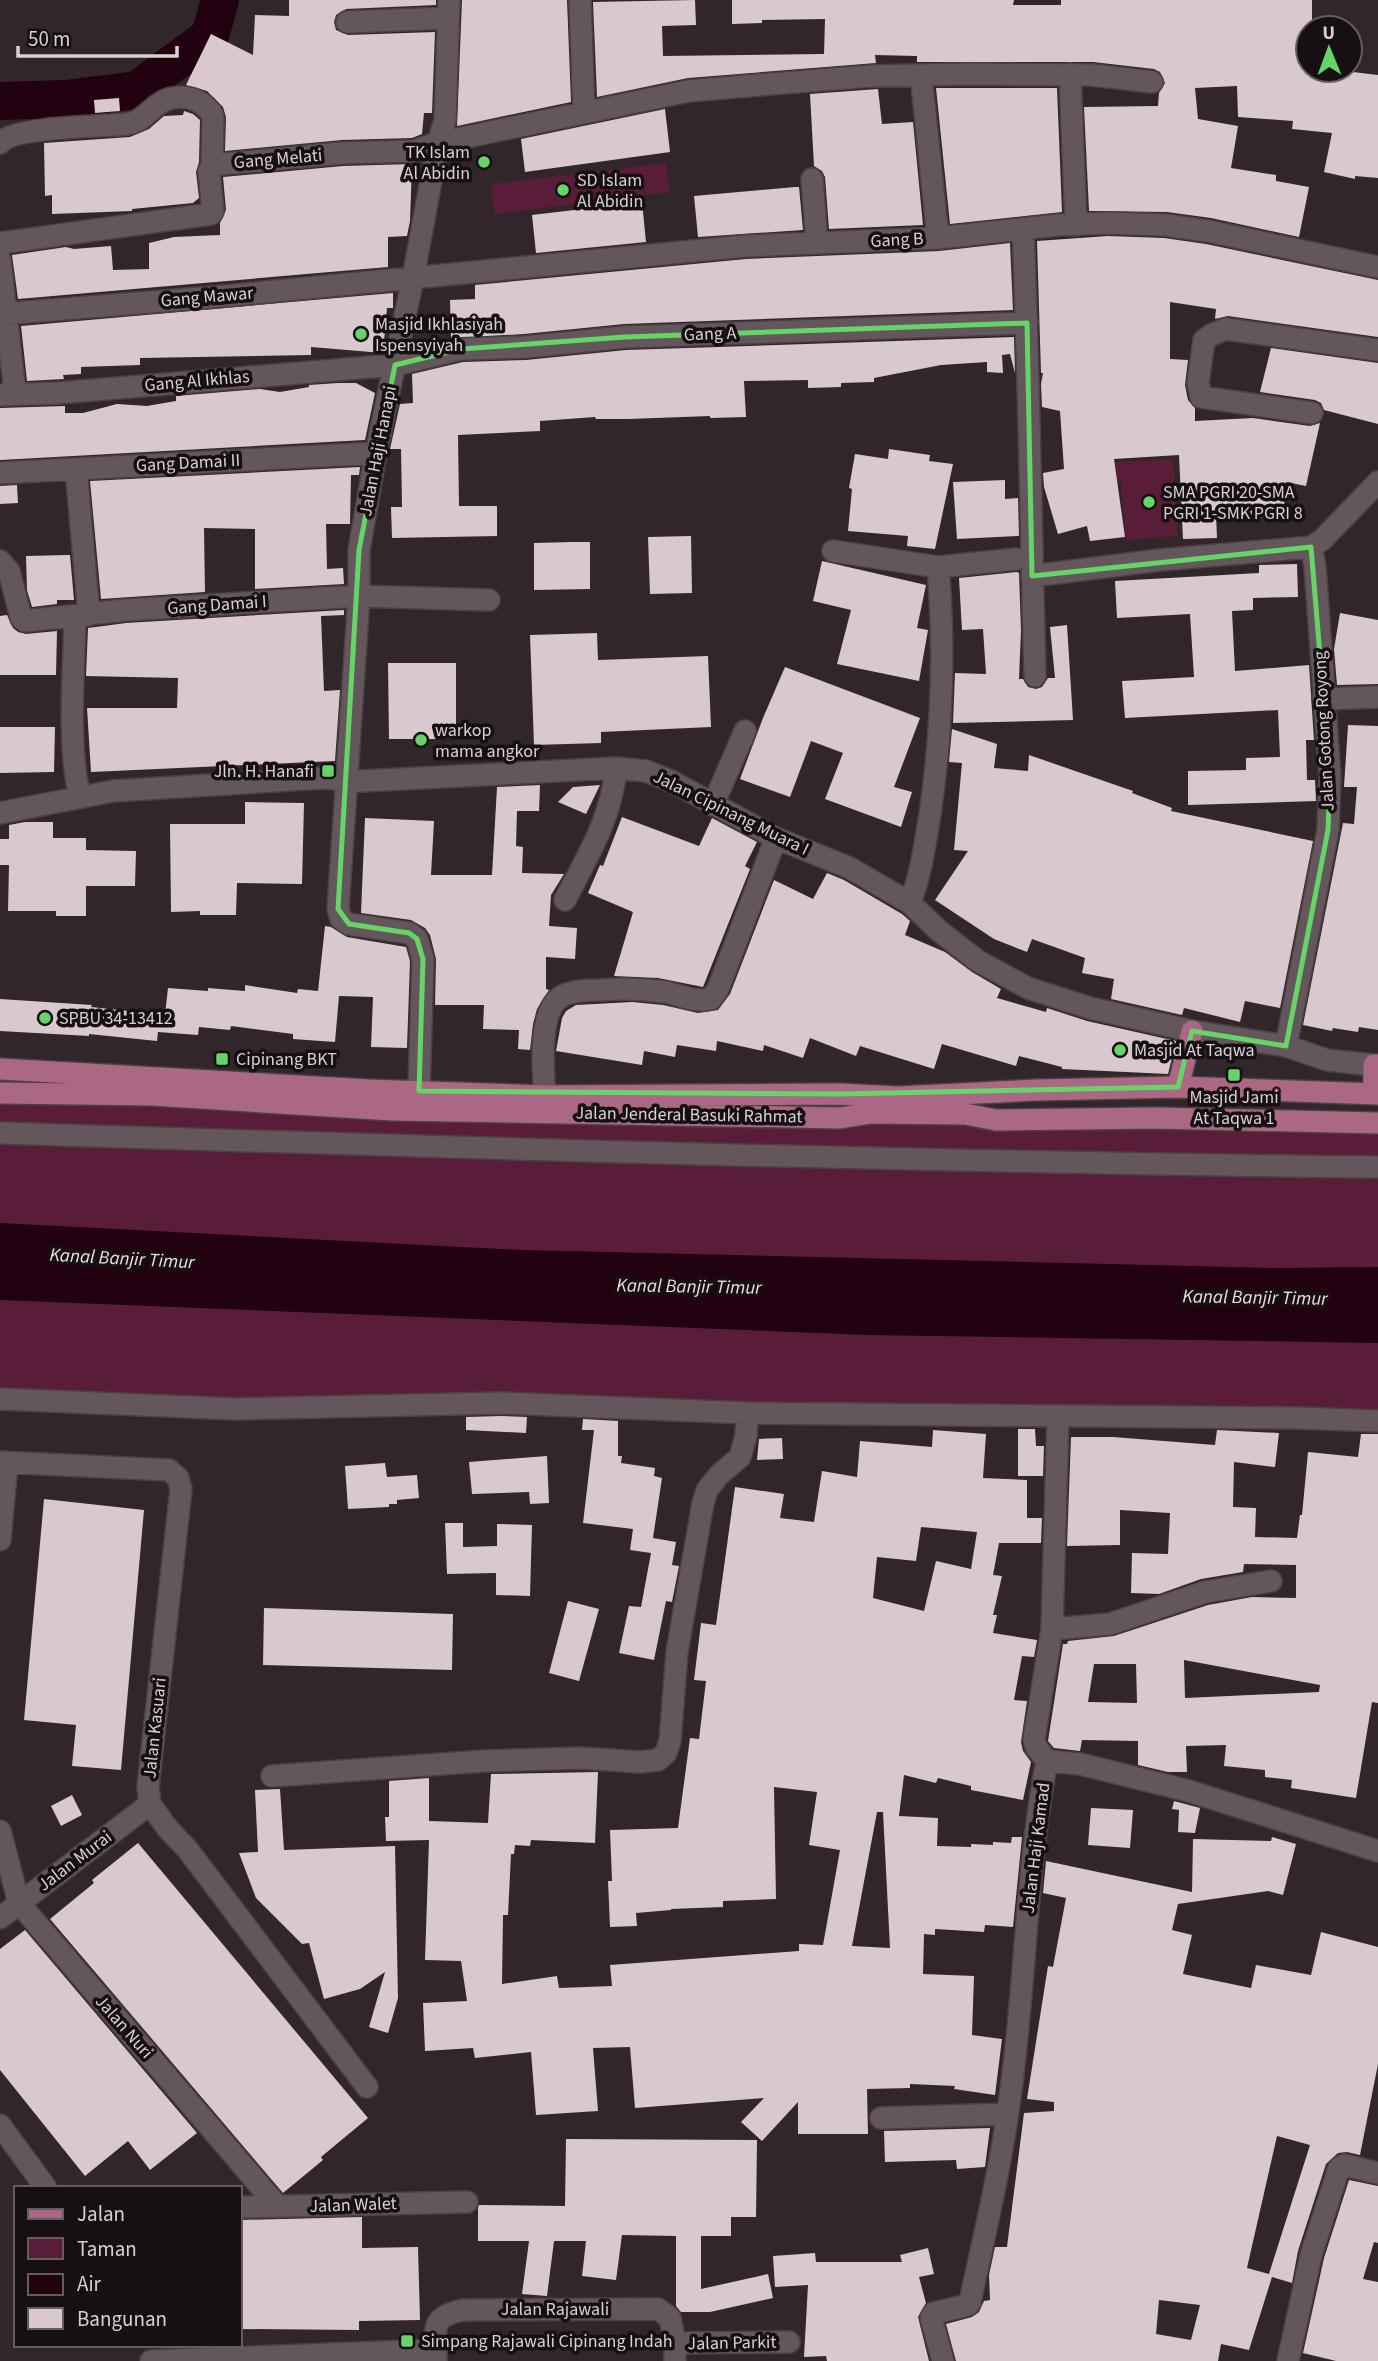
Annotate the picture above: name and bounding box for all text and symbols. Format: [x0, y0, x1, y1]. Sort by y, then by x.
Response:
scale bar [18, 14, 177, 58]
north arrow [1294, 14, 1364, 84]
text: U [1322, 20, 1335, 47]
text: 50 m [28, 24, 70, 54]
place label: TK Islam Al Abidin [404, 140, 470, 186]
street label: Gang Melati [233, 143, 323, 175]
marker: TK Islam Al Abidin [476, 154, 492, 170]
place label: SD Islam Al Abidin [577, 168, 643, 214]
marker: SD Islam Al Abidin [555, 182, 571, 198]
street label: Gang B [870, 226, 924, 254]
street label: Gang Mawar [160, 280, 255, 314]
place label: Masjid Ikhlasiyah Ispensyiyah [375, 312, 503, 358]
street label: Gang A [683, 321, 737, 347]
marker: Masjid Ikhlasiyah Ispensyiyah [353, 326, 369, 342]
street label: Gang Al Ikhlas [143, 364, 251, 398]
street label: Jalan Haji Hanapi [353, 384, 403, 518]
street label: Gang Damai II [135, 448, 241, 478]
place label: SMA PGRI 20-SMA PGRI 1-SMK PGRI 8 [1163, 480, 1303, 526]
marker: SMA PGRI 20-SMA PGRI 1-SMK PGRI 8 [1141, 494, 1157, 510]
street label: Gang Damai I [166, 589, 268, 621]
street label: Jalan Gotong Royong [1307, 650, 1341, 812]
place label: warkop mama angkor [435, 718, 540, 764]
marker: warkop mama angkor [413, 732, 429, 748]
place label: Jln. H. Hanafi [214, 759, 314, 784]
marker: Jln. H. Hanafi [320, 763, 336, 779]
street label: Jalan Cipinang Muara I [649, 764, 813, 862]
place label: SPBU 34-13412 [59, 1006, 173, 1031]
marker: SPBU 34-13412 [37, 1010, 53, 1026]
place label: Masjid At Taqwa [1134, 1038, 1255, 1063]
marker: Masjid At Taqwa [1112, 1042, 1128, 1058]
place label: Cipinang BKT [236, 1047, 337, 1072]
marker: Cipinang BKT [214, 1051, 230, 1067]
marker: Masjid Jami At Taqwa 1 [1226, 1067, 1242, 1083]
place label: Masjid Jami At Taqwa 1 [1189, 1085, 1279, 1131]
street label: Jalan Jenderal Basuki Rahmat [575, 1101, 803, 1129]
water label: Kanal Banjir Timur [49, 1242, 197, 1276]
water label: Kanal Banjir Timur [616, 1272, 763, 1302]
water label: Kanal Banjir Timur [1182, 1283, 1329, 1313]
street label: Jalan Kasuari [137, 1676, 173, 1780]
street label: Jalan Haji Kamad [1016, 1781, 1056, 1915]
street label: Jalan Murai [33, 1825, 117, 1897]
street label: Jalan Nuri [89, 1990, 159, 2064]
legend [14, 2186, 242, 2347]
street label: Jalan Walet [309, 2191, 397, 2219]
text: Jalan [77, 2199, 125, 2229]
text: Taman [77, 2234, 137, 2264]
text: Air [77, 2269, 102, 2299]
street label: Jalan Rajawali [501, 2297, 609, 2322]
text: Bangunan [77, 2304, 167, 2334]
place label: Simpang Rajawali Cipinang Indah [421, 2329, 673, 2354]
street label: Jalan Parkit [687, 2330, 777, 2356]
marker: Simpang Rajawali Cipinang Indah [399, 2333, 415, 2349]

